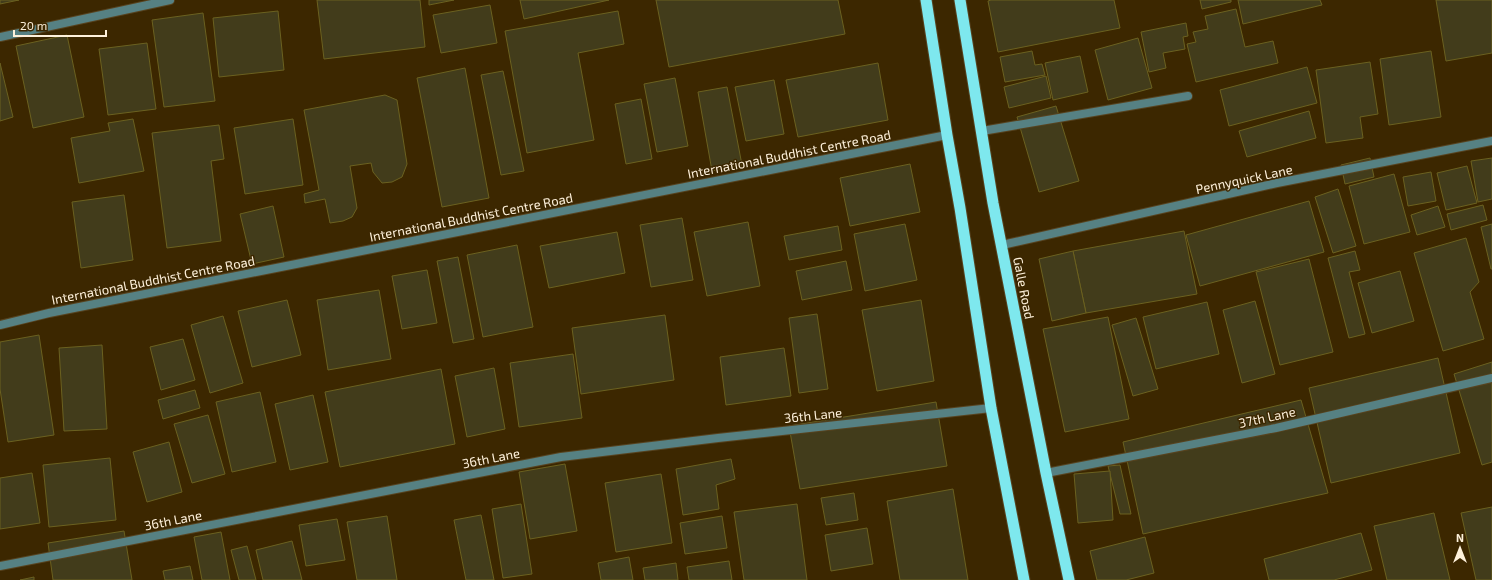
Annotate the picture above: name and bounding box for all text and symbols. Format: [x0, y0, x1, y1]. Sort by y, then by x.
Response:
scale bar [14, 12, 106, 38]
text: 20 m [20, 18, 47, 32]
street label: International Buddhist Centre Road [686, 126, 892, 182]
street label: Pennyquick Lane [1194, 161, 1294, 197]
street label: International Buddhist Centre Road [368, 189, 574, 245]
street label: International Buddhist Centre Road [50, 252, 256, 308]
street label: Galle Road [1010, 256, 1038, 320]
street label: 37th Lane [1237, 403, 1297, 431]
street label: 36th Lane [783, 404, 843, 426]
street label: 36th Lane [461, 445, 521, 471]
street label: 36th Lane [143, 507, 203, 533]
north arrow [1440, 528, 1480, 568]
text: N [1456, 531, 1464, 544]

